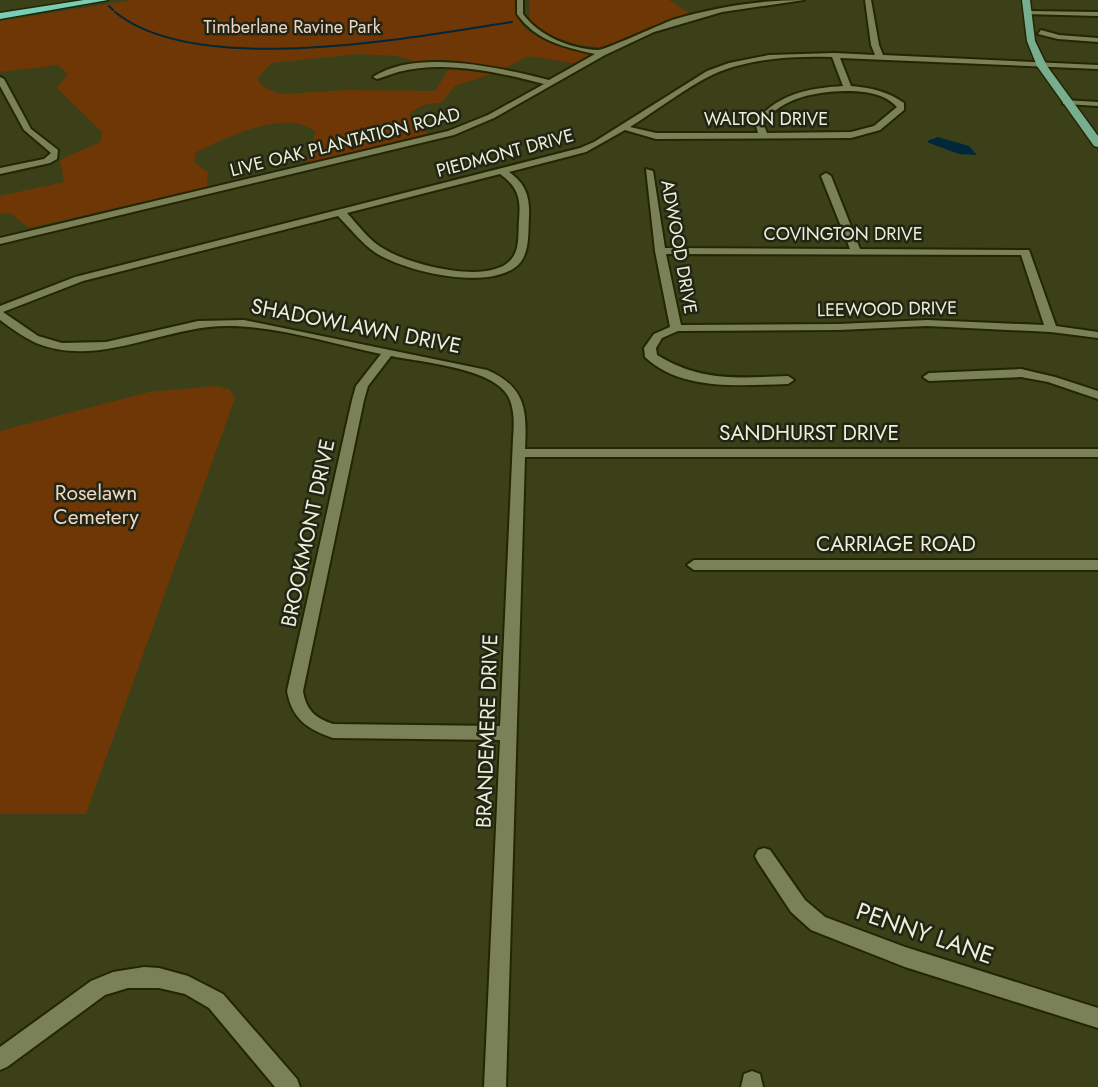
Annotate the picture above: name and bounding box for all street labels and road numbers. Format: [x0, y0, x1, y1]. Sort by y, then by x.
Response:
street label: LIVE OAK PLANTATION ROAD [227, 101, 463, 183]
street label: WALTON DRIVE [704, 106, 828, 132]
street label: PIEDMONT DRIVE [433, 122, 577, 184]
street label: ADWOOD DRIVE [654, 178, 704, 316]
street label: COVINGTON DRIVE [763, 221, 923, 247]
street label: SHADOWLAWN DRIVE [248, 291, 464, 361]
street label: LEEWOOD DRIVE [817, 295, 957, 323]
street label: SANDHURST DRIVE [719, 418, 899, 448]
street label: BROOKMONT DRIVE [273, 436, 343, 630]
street label: CARRIAGE ROAD [816, 529, 976, 559]
street label: BRANDEMERE DRIVE [469, 633, 505, 829]
street label: PENNY LANE [852, 893, 998, 973]

